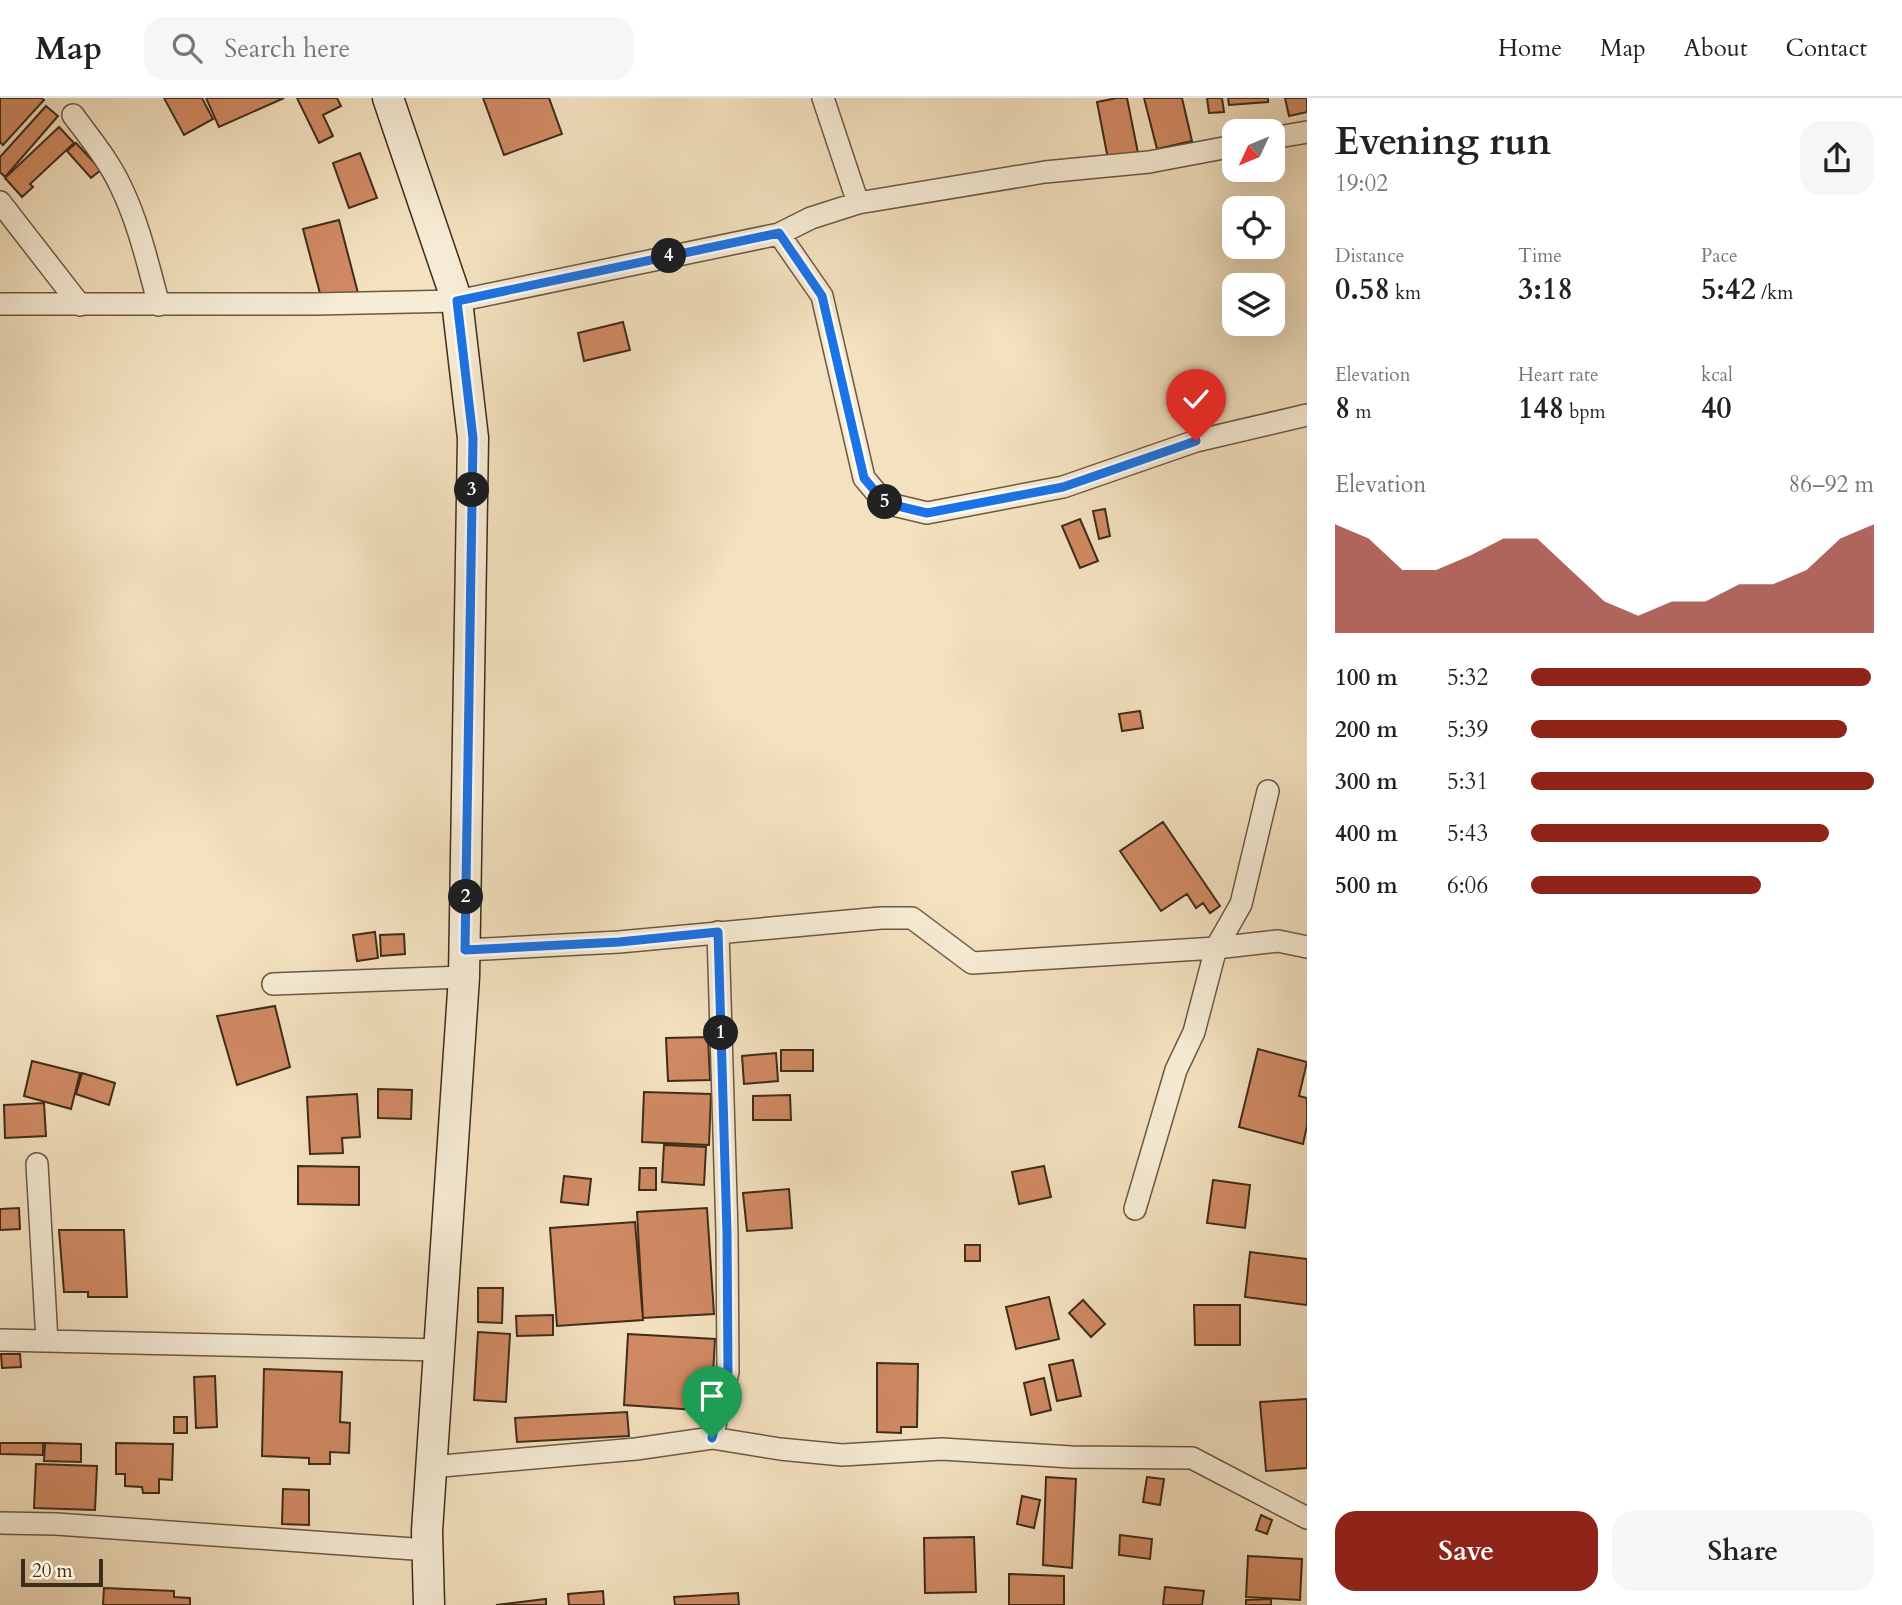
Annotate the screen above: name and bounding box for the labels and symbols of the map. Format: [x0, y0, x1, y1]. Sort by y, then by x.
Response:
north arrow [1222, 119, 1284, 182]
pin: 4 [652, 238, 686, 274]
pin [1166, 369, 1226, 441]
pin: 3 [454, 472, 490, 508]
pin: 5 [868, 484, 903, 520]
pin: 2 [448, 880, 484, 914]
pin: 1 [704, 1016, 738, 1051]
pin [682, 1366, 742, 1438]
scale bar [21, 1556, 103, 1588]

